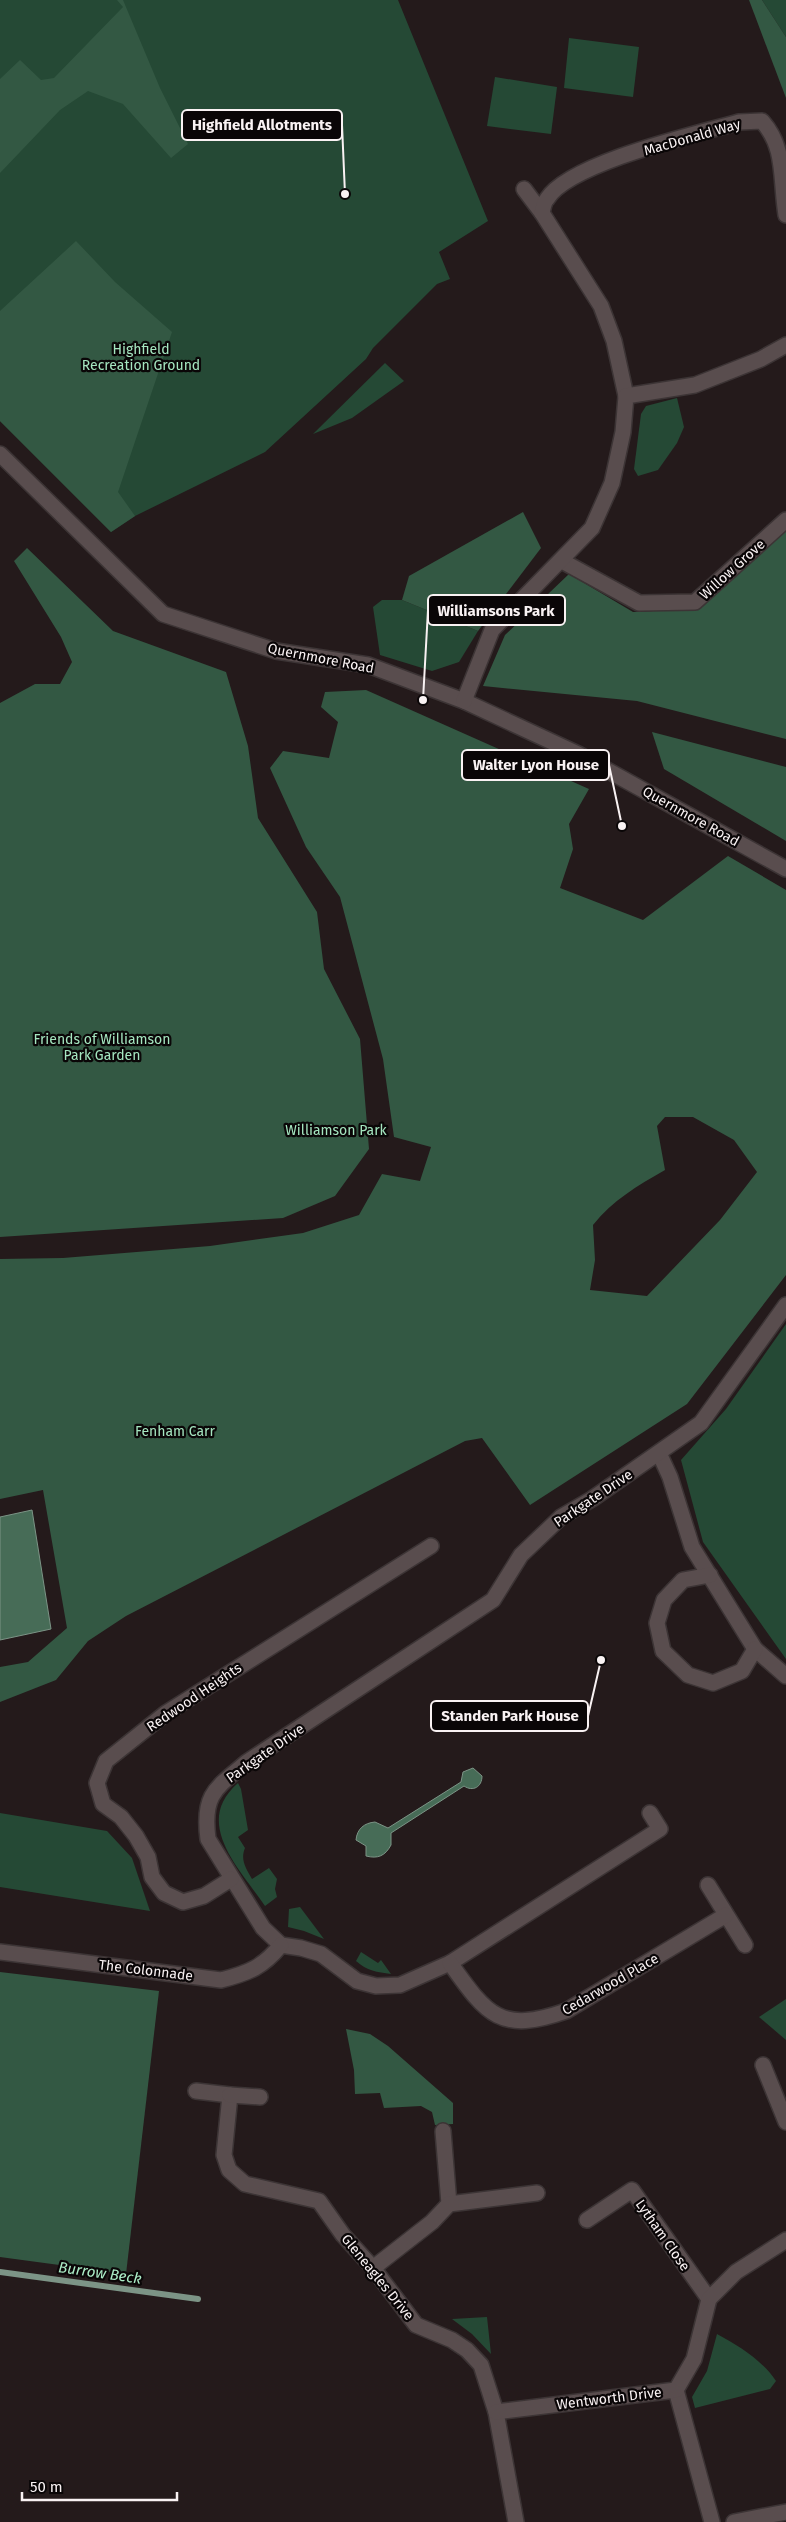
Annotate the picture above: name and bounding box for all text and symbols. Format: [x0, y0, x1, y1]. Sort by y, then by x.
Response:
callout: Highfield Allotments [182, 110, 342, 140]
text: Highfield Allotments [192, 116, 332, 134]
street label: MacDonald Way [642, 116, 742, 159]
park label: Highfield Recreation Ground [82, 341, 200, 374]
street label: Willow Grove [696, 536, 768, 603]
callout: Williamsons Park [428, 595, 565, 625]
text: Williamsons Park [437, 602, 555, 620]
street label: Quernmore Road [266, 640, 375, 677]
callout: Walter Lyon House [462, 750, 609, 780]
text: Walter Lyon House [473, 756, 599, 774]
street label: Quernmore Road [639, 783, 742, 850]
park label: Friends of Williamson Park Garden [34, 1031, 170, 1064]
park label: Williamson Park [285, 1122, 388, 1139]
park label: Fenham Carr [135, 1423, 216, 1440]
street label: Parkgate Drive [551, 1466, 636, 1531]
street label: Redwood Heights [144, 1659, 245, 1735]
callout: Standen Park House [431, 1701, 588, 1731]
text: Standen Park House [441, 1707, 579, 1725]
street label: Parkgate Drive [223, 1720, 307, 1787]
street label: Cedarwood Place [559, 1950, 662, 2019]
street label: The Colonnade [98, 1956, 194, 1985]
street label: Lytham Close [632, 2196, 694, 2274]
street label: Gleneagles Drive [338, 2231, 417, 2324]
water label: Burrow Beck [57, 2258, 143, 2288]
street label: Wentworth Drive [556, 2384, 663, 2413]
scale bar [22, 2470, 178, 2502]
text: 50 m [30, 2478, 63, 2496]

